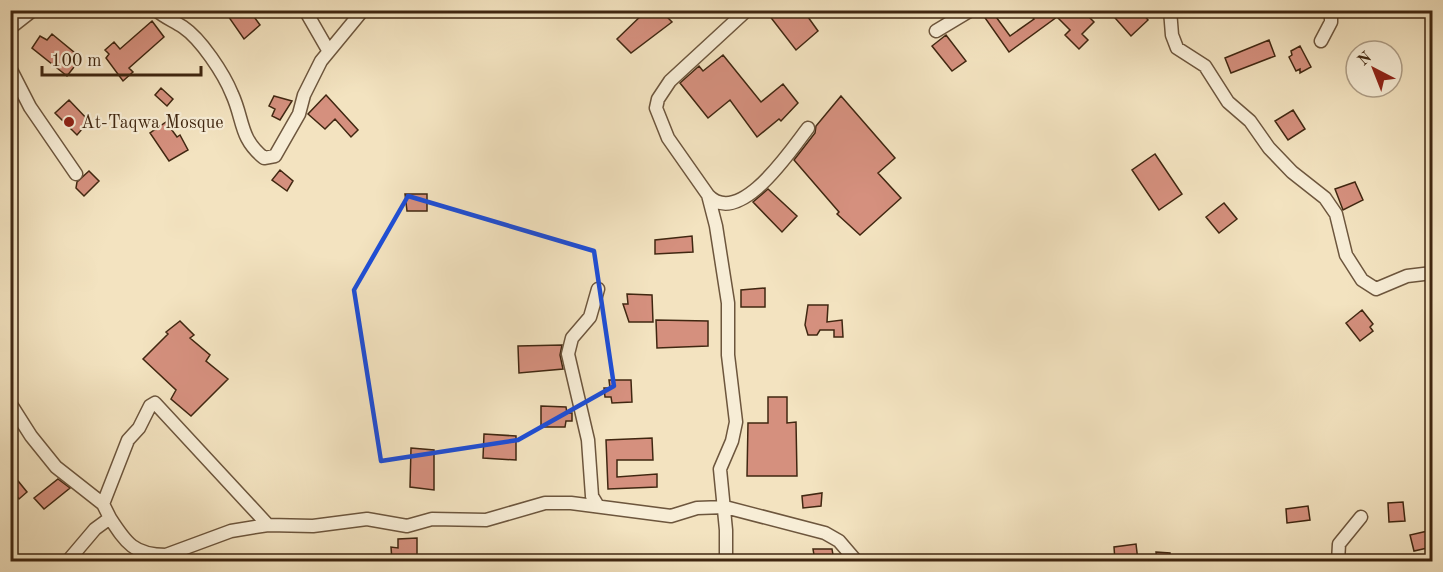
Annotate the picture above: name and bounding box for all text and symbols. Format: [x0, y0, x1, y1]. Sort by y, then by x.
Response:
scale bar [42, 39, 201, 77]
north arrow [1344, 39, 1404, 99]
text: N [1355, 49, 1376, 69]
text: 100 m [51, 52, 102, 70]
place label: At-Taqwa Mosque [81, 114, 224, 132]
marker: At-Taqwa Mosque [62, 115, 76, 129]

